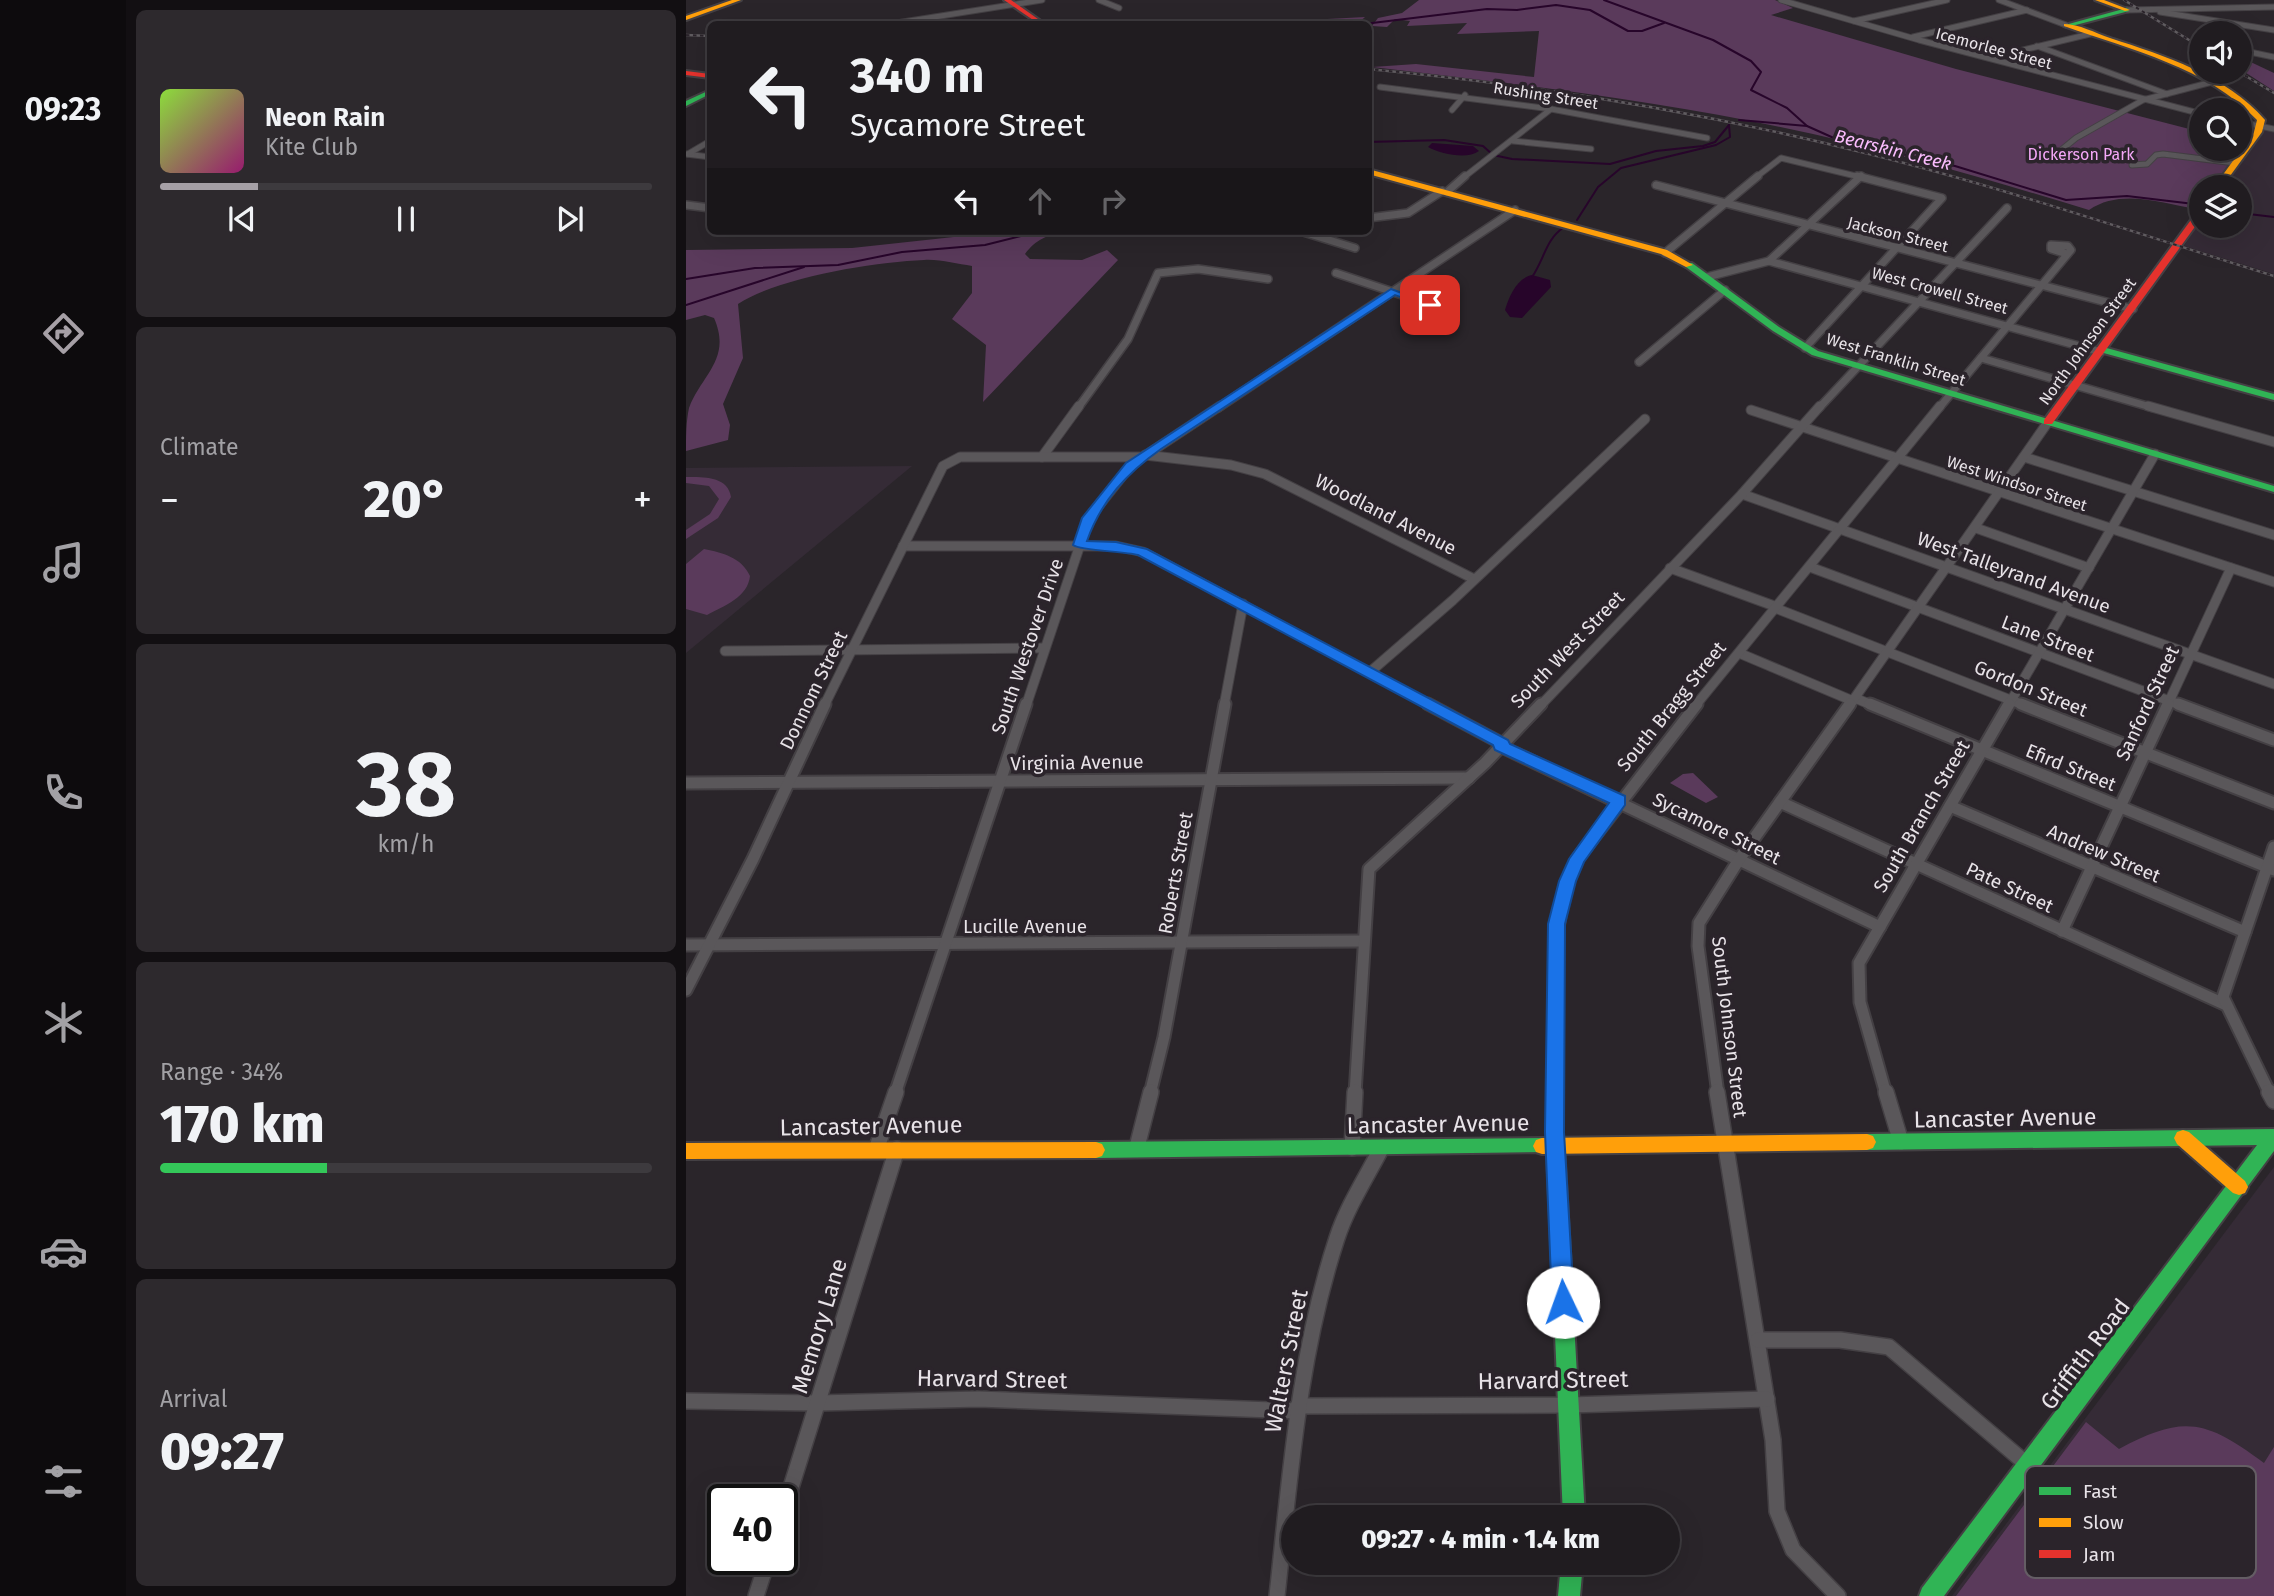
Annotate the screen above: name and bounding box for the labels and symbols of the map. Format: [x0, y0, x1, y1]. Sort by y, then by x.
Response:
street label: Icemorlee Street [1934, 24, 2054, 73]
street label: Rushing Street [1492, 78, 1600, 113]
water label: Bearskin Creek [1832, 125, 1954, 175]
park label: Dickerson Park [2027, 145, 2135, 164]
street label: Jackson Street [1846, 213, 1950, 256]
street label: West Crowell Street [1870, 263, 2010, 318]
street label: North Johnson Street [2035, 274, 2140, 409]
pin [1400, 275, 1460, 335]
street label: West Franklin Street [1824, 329, 1968, 390]
street label: West Windsor Street [1944, 452, 2090, 515]
street label: Woodland Avenue [1311, 469, 1460, 560]
street label: West Talleyrand Avenue [1914, 527, 2114, 618]
street label: South Westover Drive [987, 555, 1068, 737]
street label: South West Street [1506, 586, 1629, 713]
street label: Lane Street [1998, 610, 2098, 667]
street label: Donnom Street [775, 627, 852, 753]
street label: South Bragg Street [1612, 637, 1731, 776]
street label: Sanford Street [2111, 642, 2184, 764]
street label: Gordon Street [1971, 655, 2091, 722]
street label: South Branch Street [1868, 736, 1974, 896]
street label: Efird Street [2022, 739, 2119, 796]
street label: Virginia Avenue [1010, 750, 1144, 775]
street label: Sycamore Street [1649, 787, 1785, 869]
street label: Roberts Street [1153, 810, 1198, 936]
street label: Andrew Street [2044, 819, 2164, 888]
street label: Pate Street [1962, 857, 2057, 918]
street label: Lucille Avenue [963, 915, 1087, 938]
street label: South Johnson Street [1707, 935, 1752, 1119]
street label: Lancaster Avenue [1913, 1102, 2097, 1134]
street label: Lancaster Avenue [1346, 1108, 1530, 1140]
street label: Lancaster Avenue [779, 1110, 963, 1142]
street label: Memory Lane [785, 1255, 853, 1397]
position arrow [1526, 1265, 1600, 1339]
street label: Walters Street [1258, 1286, 1314, 1435]
street label: Griffith Road [2034, 1293, 2136, 1415]
street label: Harvard Street [916, 1364, 1068, 1394]
street label: Harvard Street [1477, 1365, 1629, 1395]
legend [2025, 1466, 2256, 1578]
text: Fast [2083, 1480, 2117, 1503]
speed limit sign: 40 [707, 1484, 798, 1575]
text: Slow [2083, 1511, 2124, 1534]
text: Jam [2083, 1543, 2115, 1566]

